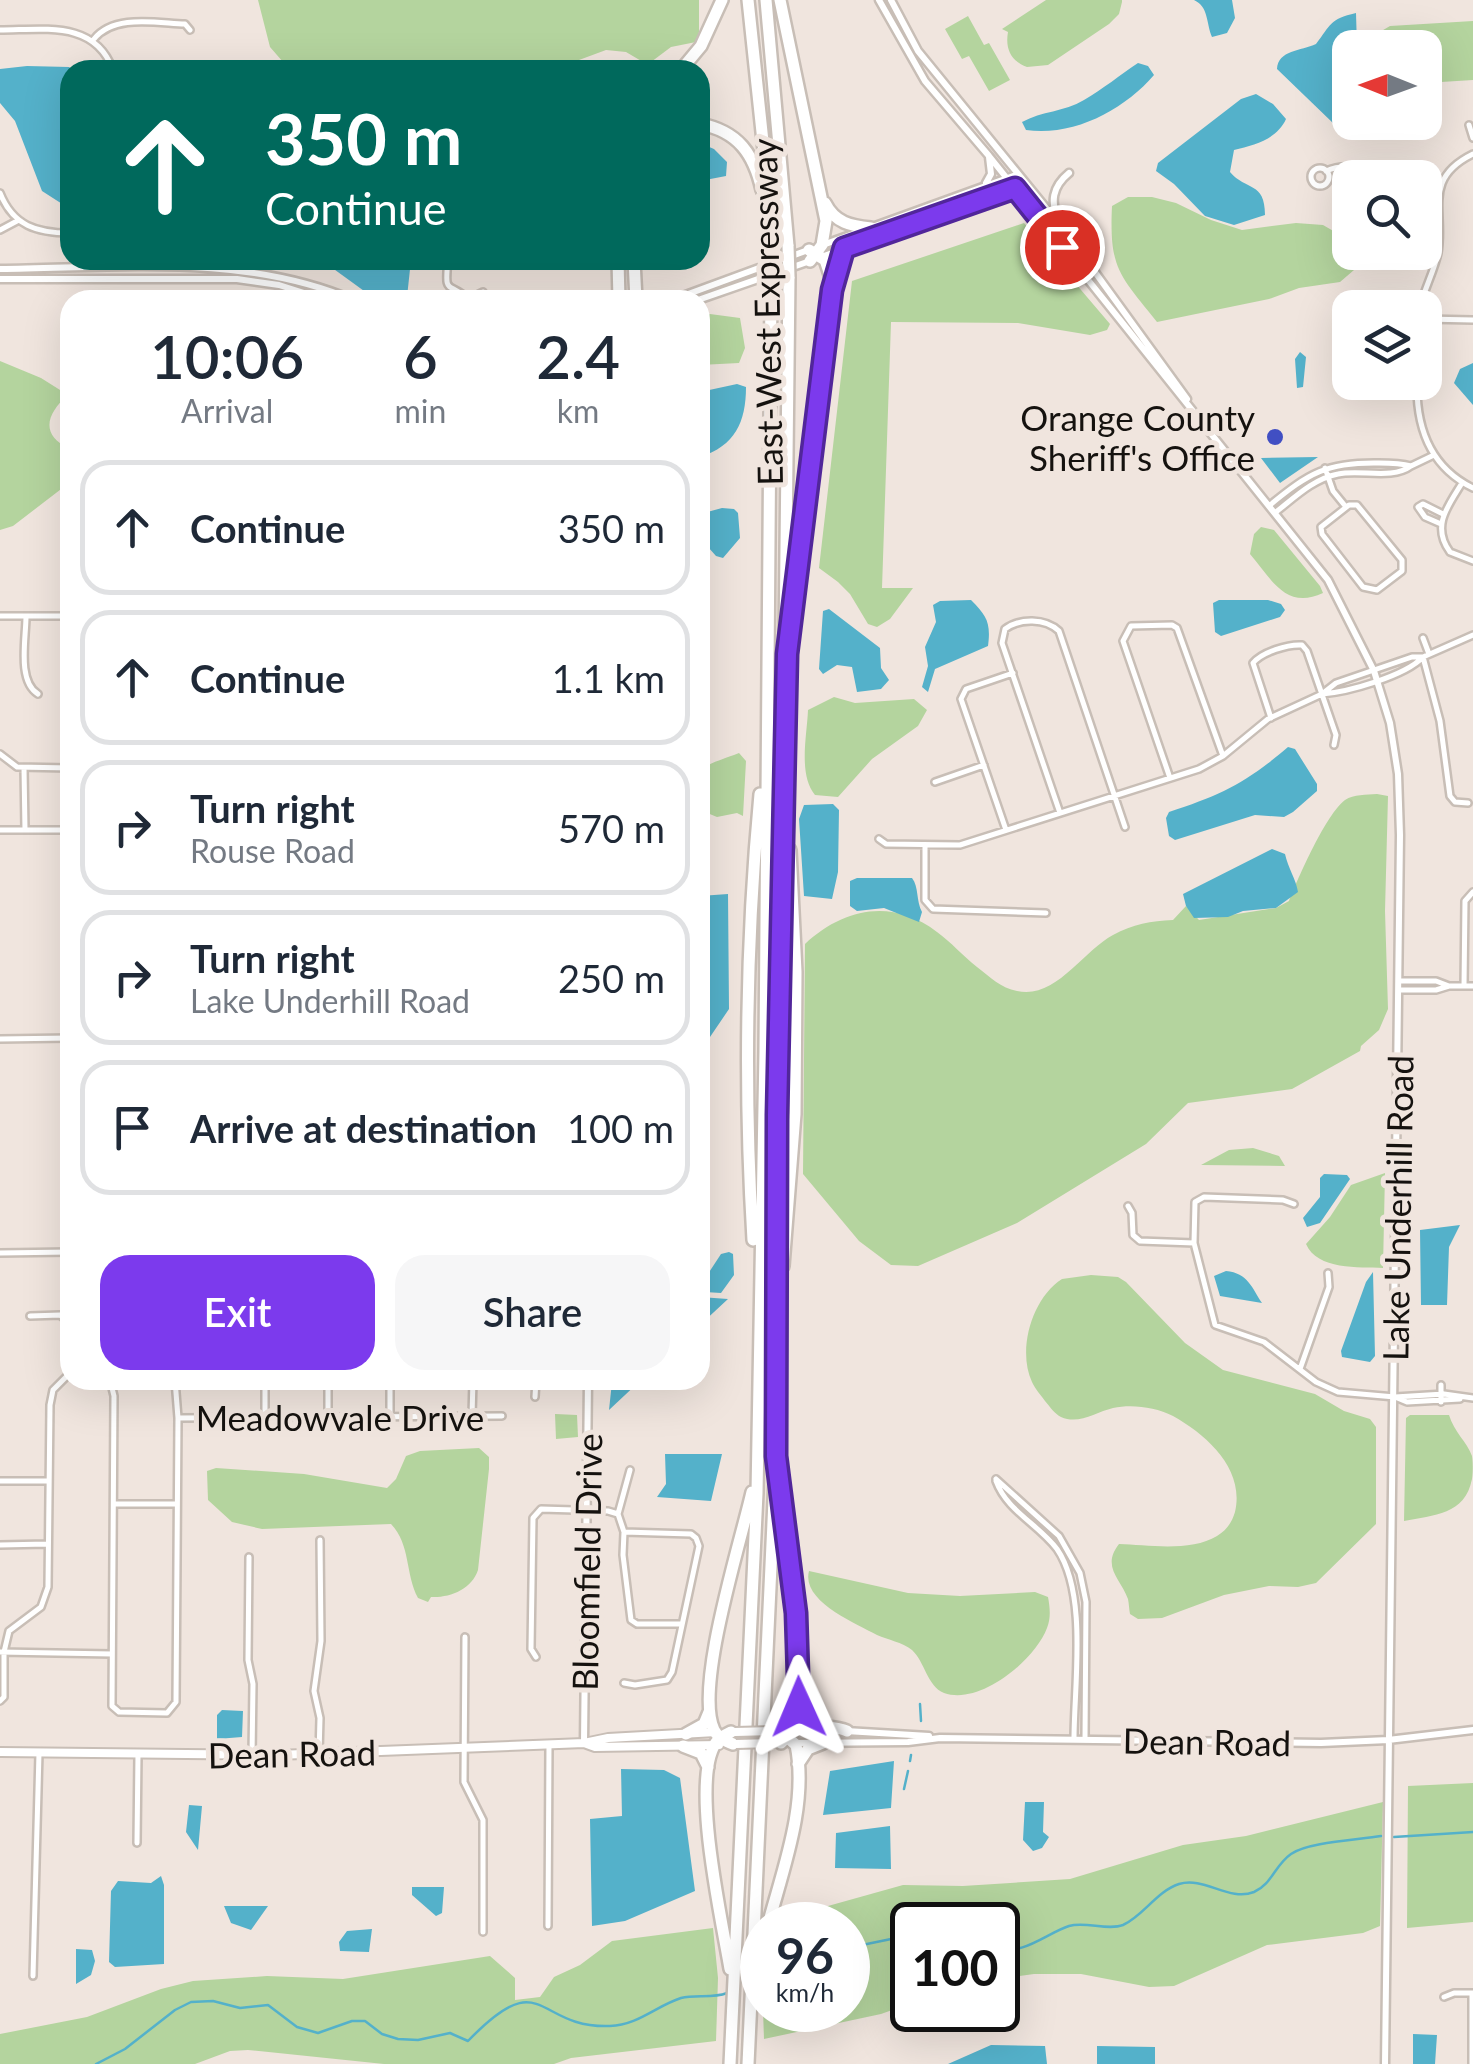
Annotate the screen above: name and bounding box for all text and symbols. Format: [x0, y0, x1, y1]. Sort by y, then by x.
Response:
north arrow [1332, 30, 1442, 140]
map controls [1332, 30, 1442, 400]
text: 350 m [265, 96, 462, 180]
icon: ahead [100, 100, 230, 230]
street label: East-West Expressway [742, 138, 790, 486]
button: search [1332, 160, 1442, 270]
text: Continue [265, 181, 447, 235]
pin [1020, 205, 1105, 290]
icon: arrive [1035, 220, 1090, 275]
button: layers [1332, 290, 1442, 400]
text: 10:06 [150, 320, 304, 392]
text: 6 [403, 320, 438, 392]
text: 2.4 [536, 320, 620, 392]
text: Arrival [181, 391, 273, 430]
text: min [394, 391, 446, 430]
text: km [557, 391, 599, 430]
place label: Orange County Sheriff's Office [1020, 396, 1255, 478]
marker: Orange County Sheriff's Office [1264, 426, 1286, 448]
icon: ahead [105, 500, 160, 555]
text: Continue [190, 505, 345, 551]
text: 350 m [558, 505, 665, 551]
icon: ahead [105, 650, 160, 705]
text: Continue [190, 655, 345, 701]
text: 1.1 km [552, 655, 665, 701]
text: Turn right [190, 785, 355, 831]
icon: right [105, 800, 160, 855]
text: 570 m [558, 805, 665, 851]
text: Rouse Road [190, 831, 355, 870]
text: Turn right [190, 935, 355, 981]
icon: right [105, 950, 160, 1005]
text: 250 m [558, 955, 665, 1001]
text: Lake Underhill Road [190, 981, 470, 1020]
street label: Lake Underhill Road [1373, 1055, 1421, 1361]
icon: arrive [105, 1100, 160, 1155]
text: Arrive at destination [190, 1105, 537, 1151]
text: 100 m [567, 1105, 674, 1151]
button: Exit [100, 1255, 375, 1370]
button: Share [395, 1255, 670, 1370]
street label: Meadowvale Drive [196, 1396, 484, 1438]
street label: Bloomfield Drive [563, 1433, 609, 1691]
position arrow [747, 1655, 851, 1759]
street label: Dean Road [1122, 1719, 1292, 1763]
street label: Dean Road [207, 1731, 377, 1775]
speed limit sign: 100 [890, 1902, 1020, 2032]
text: 96 [776, 1925, 834, 1985]
text: km/h [776, 1977, 834, 2007]

